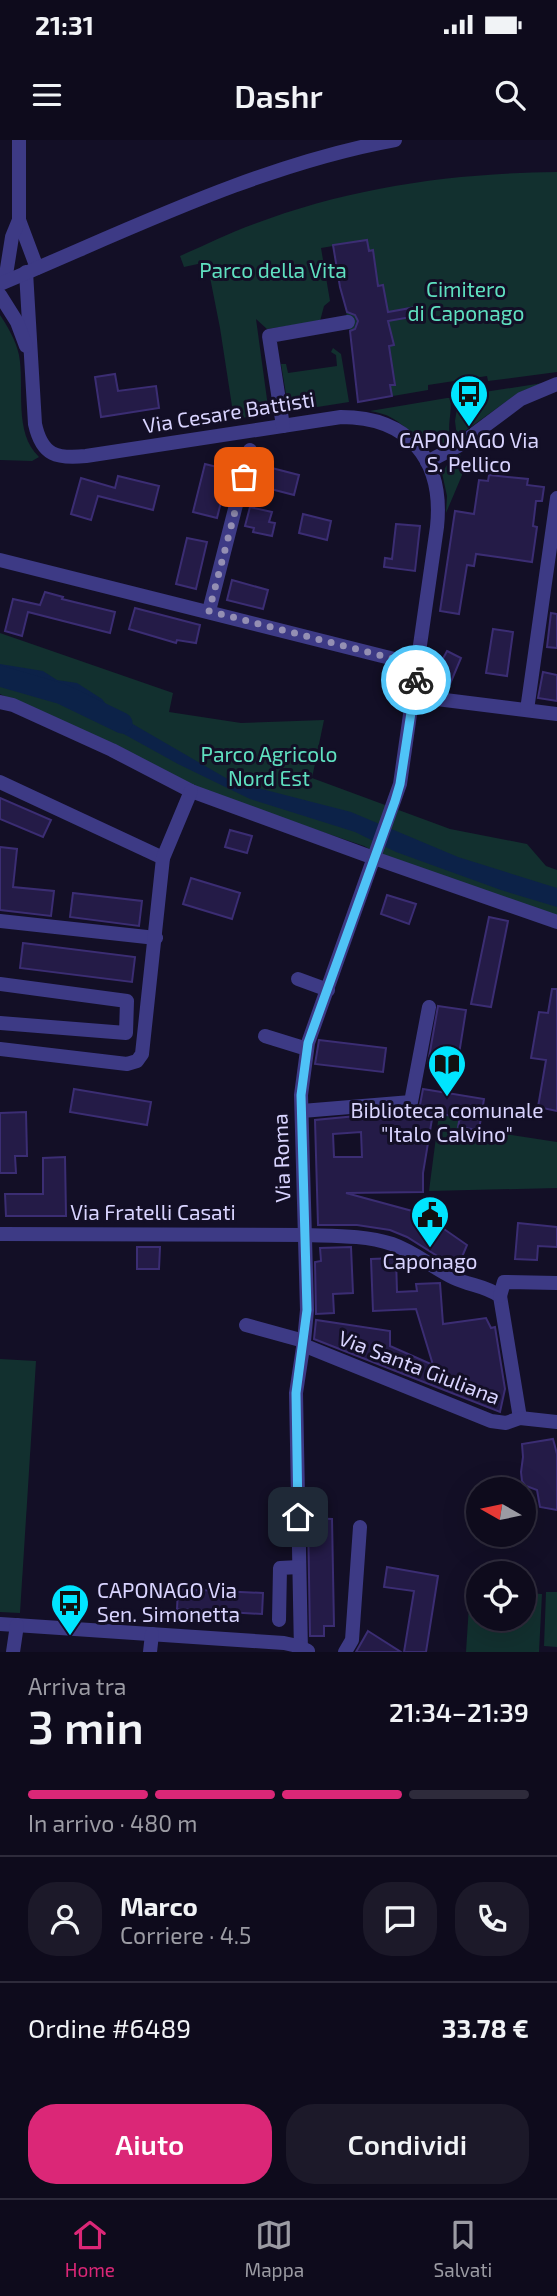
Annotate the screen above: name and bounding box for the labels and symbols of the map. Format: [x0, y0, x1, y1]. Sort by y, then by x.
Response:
park label: Parco della Vita [199, 257, 347, 282]
park label: Cimitero di Caponago [408, 276, 524, 325]
bus stop icon: CAPONAGO Via S. Pellico [448, 373, 490, 428]
street label: Via Cesare Battisti [141, 386, 316, 437]
place label: CAPONAGO Via S. Pellico [399, 427, 539, 476]
pin [214, 447, 274, 507]
courier [381, 645, 451, 715]
park label: Parco Agricolo Nord Est [201, 741, 337, 790]
library icon: Biblioteca comunale "Italo Calvino" [426, 1043, 468, 1098]
place label: Biblioteca comunale "Italo Calvino" [351, 1097, 543, 1146]
street label: Via Roma [266, 1113, 295, 1203]
public building icon: Caponago [409, 1194, 451, 1249]
street label: Via Fratelli Casati [70, 1199, 236, 1224]
place label: Caponago [383, 1248, 477, 1273]
street label: Via Santa Giuliana [335, 1324, 504, 1409]
north arrow [466, 1477, 536, 1547]
pin [268, 1487, 328, 1547]
place label: CAPONAGO Via Sen. Simonetta [97, 1577, 240, 1626]
bus stop icon: CAPONAGO Via Sen. Simonetta [49, 1582, 91, 1637]

